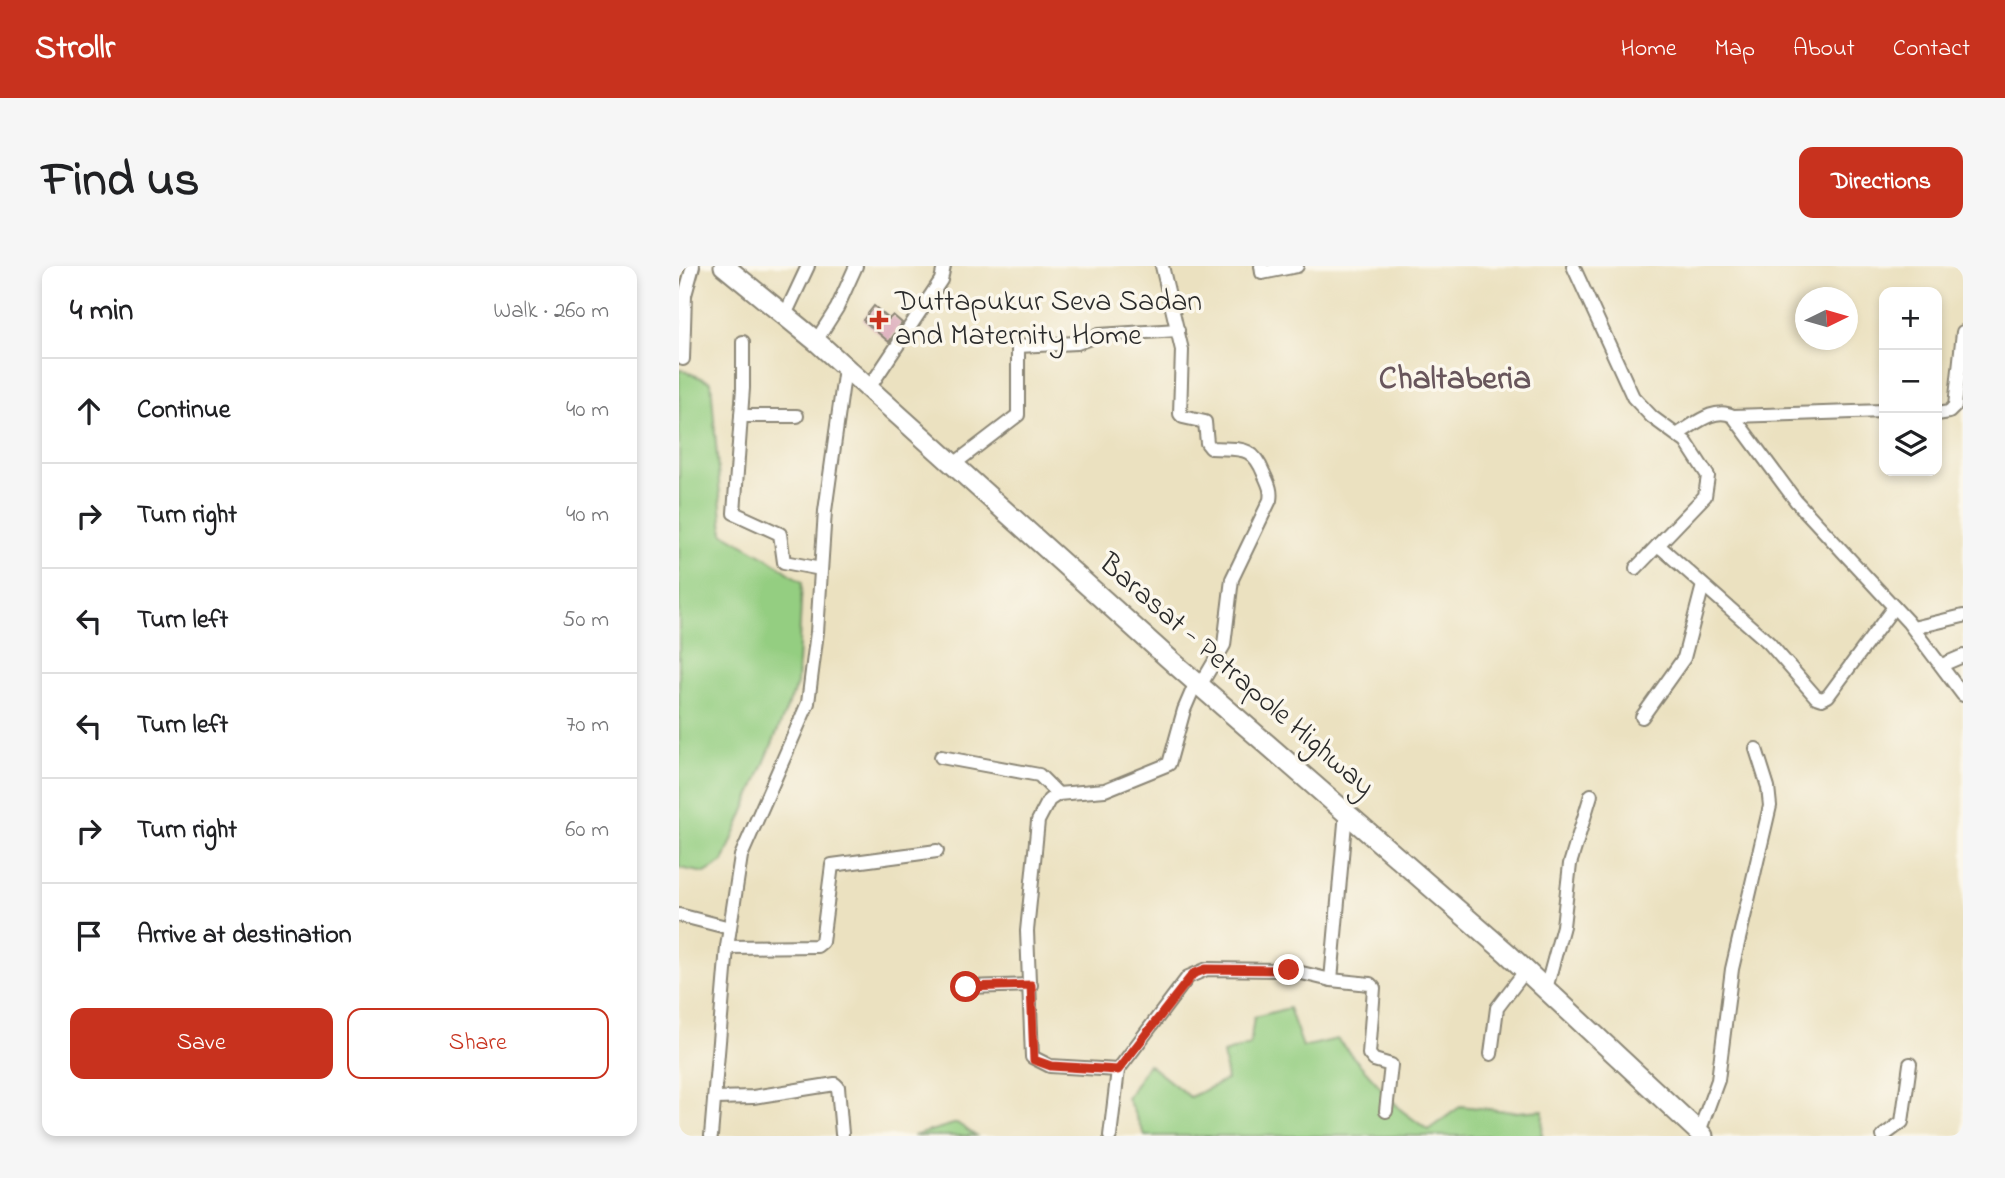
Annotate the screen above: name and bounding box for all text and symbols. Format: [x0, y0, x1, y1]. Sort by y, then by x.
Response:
text: Strollr [35, 25, 115, 73]
text: Home [1621, 32, 1677, 67]
text: Map [1715, 32, 1755, 67]
text: About [1793, 32, 1855, 67]
text: Contact [1893, 32, 1970, 67]
text: Find us [42, 146, 199, 218]
button: Directions [1799, 147, 1963, 218]
place label: Duttapukur Seva Sadan and Maternity Home [894, 281, 1202, 359]
north arrow [1795, 287, 1858, 350]
map controls [1879, 287, 1942, 476]
button: + [1879, 287, 1942, 350]
text: 4 min [70, 290, 133, 334]
text: Walk · 260 m [493, 295, 609, 328]
marker: Duttapukur Seva Sadan and Maternity Home [869, 310, 889, 330]
button: − [1879, 350, 1942, 413]
district label: Chaltaberia [1379, 356, 1531, 404]
icon: ahead [70, 392, 108, 430]
text: Continue [137, 392, 230, 430]
text: 40 m [566, 394, 609, 427]
button: layers [1879, 413, 1942, 476]
icon: right [70, 497, 108, 535]
text: Turn right [137, 497, 237, 535]
text: 40 m [566, 499, 609, 532]
street label: Barasat - Petrapole Highway [1088, 543, 1384, 808]
icon: left [70, 602, 108, 640]
text: Turn left [137, 602, 228, 640]
text: 50 m [562, 604, 609, 637]
icon: left [70, 707, 108, 745]
text: Turn left [137, 707, 228, 745]
text: 70 m [566, 709, 609, 742]
icon: right [70, 812, 108, 850]
text: Turn right [137, 812, 237, 850]
text: 60 m [565, 814, 609, 847]
icon: arrive [70, 917, 108, 955]
text: Arrive at destination [137, 917, 352, 955]
route end [1273, 954, 1304, 985]
route start [950, 971, 981, 1002]
button: Save [70, 1008, 333, 1079]
button: Share [347, 1008, 609, 1079]

